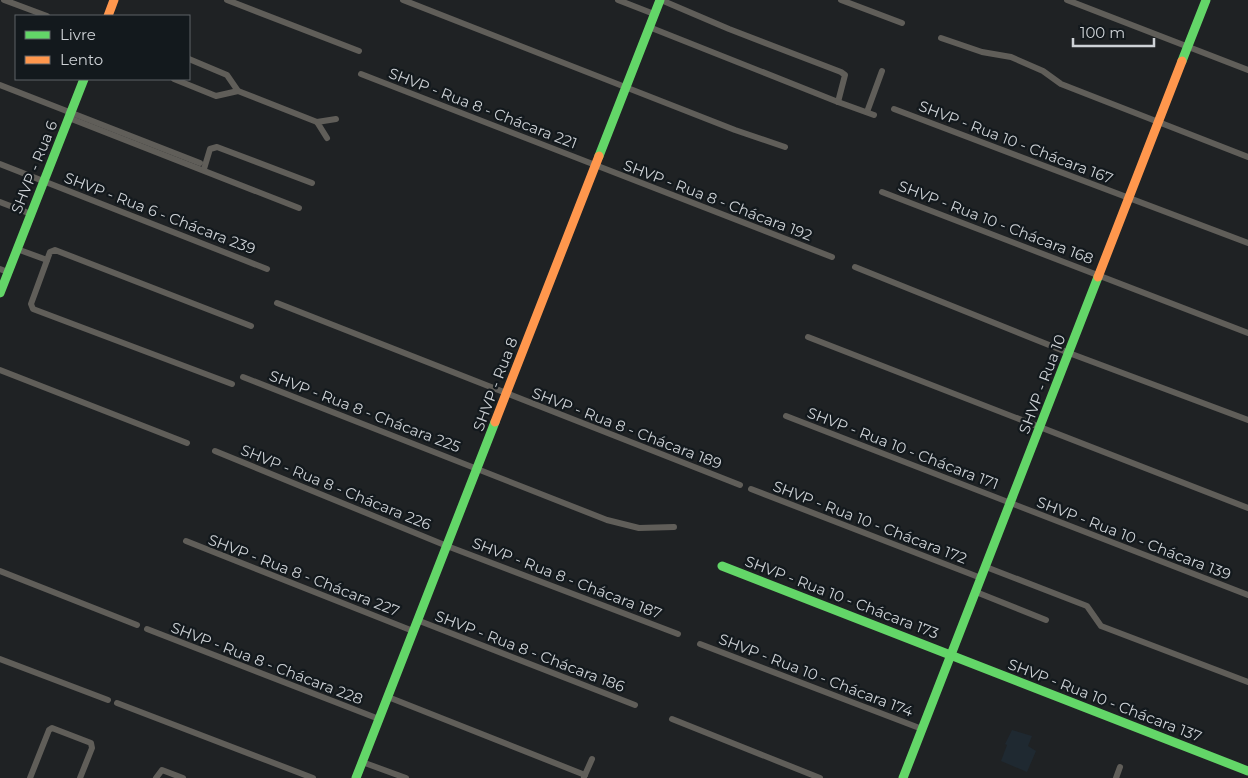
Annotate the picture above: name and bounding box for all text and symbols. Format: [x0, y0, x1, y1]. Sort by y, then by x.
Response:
legend [15, 15, 190, 80]
scale bar [1073, 15, 1154, 47]
text: 100 m [1080, 23, 1125, 42]
text: Livre [60, 25, 96, 44]
text: Lento [60, 50, 103, 69]
street label: SHVP - Rua 8 - Chácara 221 [386, 63, 580, 153]
street label: SHVP - Rua 10 - Chácara 167 [916, 96, 1116, 188]
street label: SHVP - Rua 6 [7, 118, 61, 216]
street label: SHVP - Rua 8 - Chácara 192 [621, 155, 815, 245]
street label: SHVP - Rua 6 - Chácara 239 [62, 168, 258, 258]
street label: SHVP - Rua 10 - Chácara 168 [896, 176, 1096, 268]
street label: SHVP - Rua 10 [1014, 332, 1070, 436]
street label: SHVP - Rua 8 [468, 334, 522, 434]
street label: SHVP - Rua 8 - Chácara 225 [267, 366, 463, 456]
street label: SHVP - Rua 8 - Chácara 189 [529, 383, 725, 473]
street label: SHVP - Rua 10 - Chácara 171 [805, 403, 1001, 493]
street label: SHVP - Rua 8 - Chácara 226 [238, 440, 434, 534]
street label: SHVP - Rua 10 - Chácara 172 [770, 476, 970, 568]
street label: SHVP - Rua 10 - Chácara 139 [1034, 492, 1234, 584]
street label: SHVP - Rua 8 - Chácara 227 [206, 530, 403, 620]
street label: SHVP - Rua 8 - Chácara 187 [469, 533, 665, 623]
street label: SHVP - Rua 10 - Chácara 173 [742, 551, 942, 643]
street label: SHVP - Rua 8 - Chácara 186 [432, 606, 628, 696]
street label: SHVP - Rua 8 - Chácara 228 [168, 618, 366, 708]
street label: SHVP - Rua 10 - Chácara 174 [716, 629, 916, 721]
street label: SHVP - Rua 10 - Chácara 137 [1005, 654, 1205, 746]

